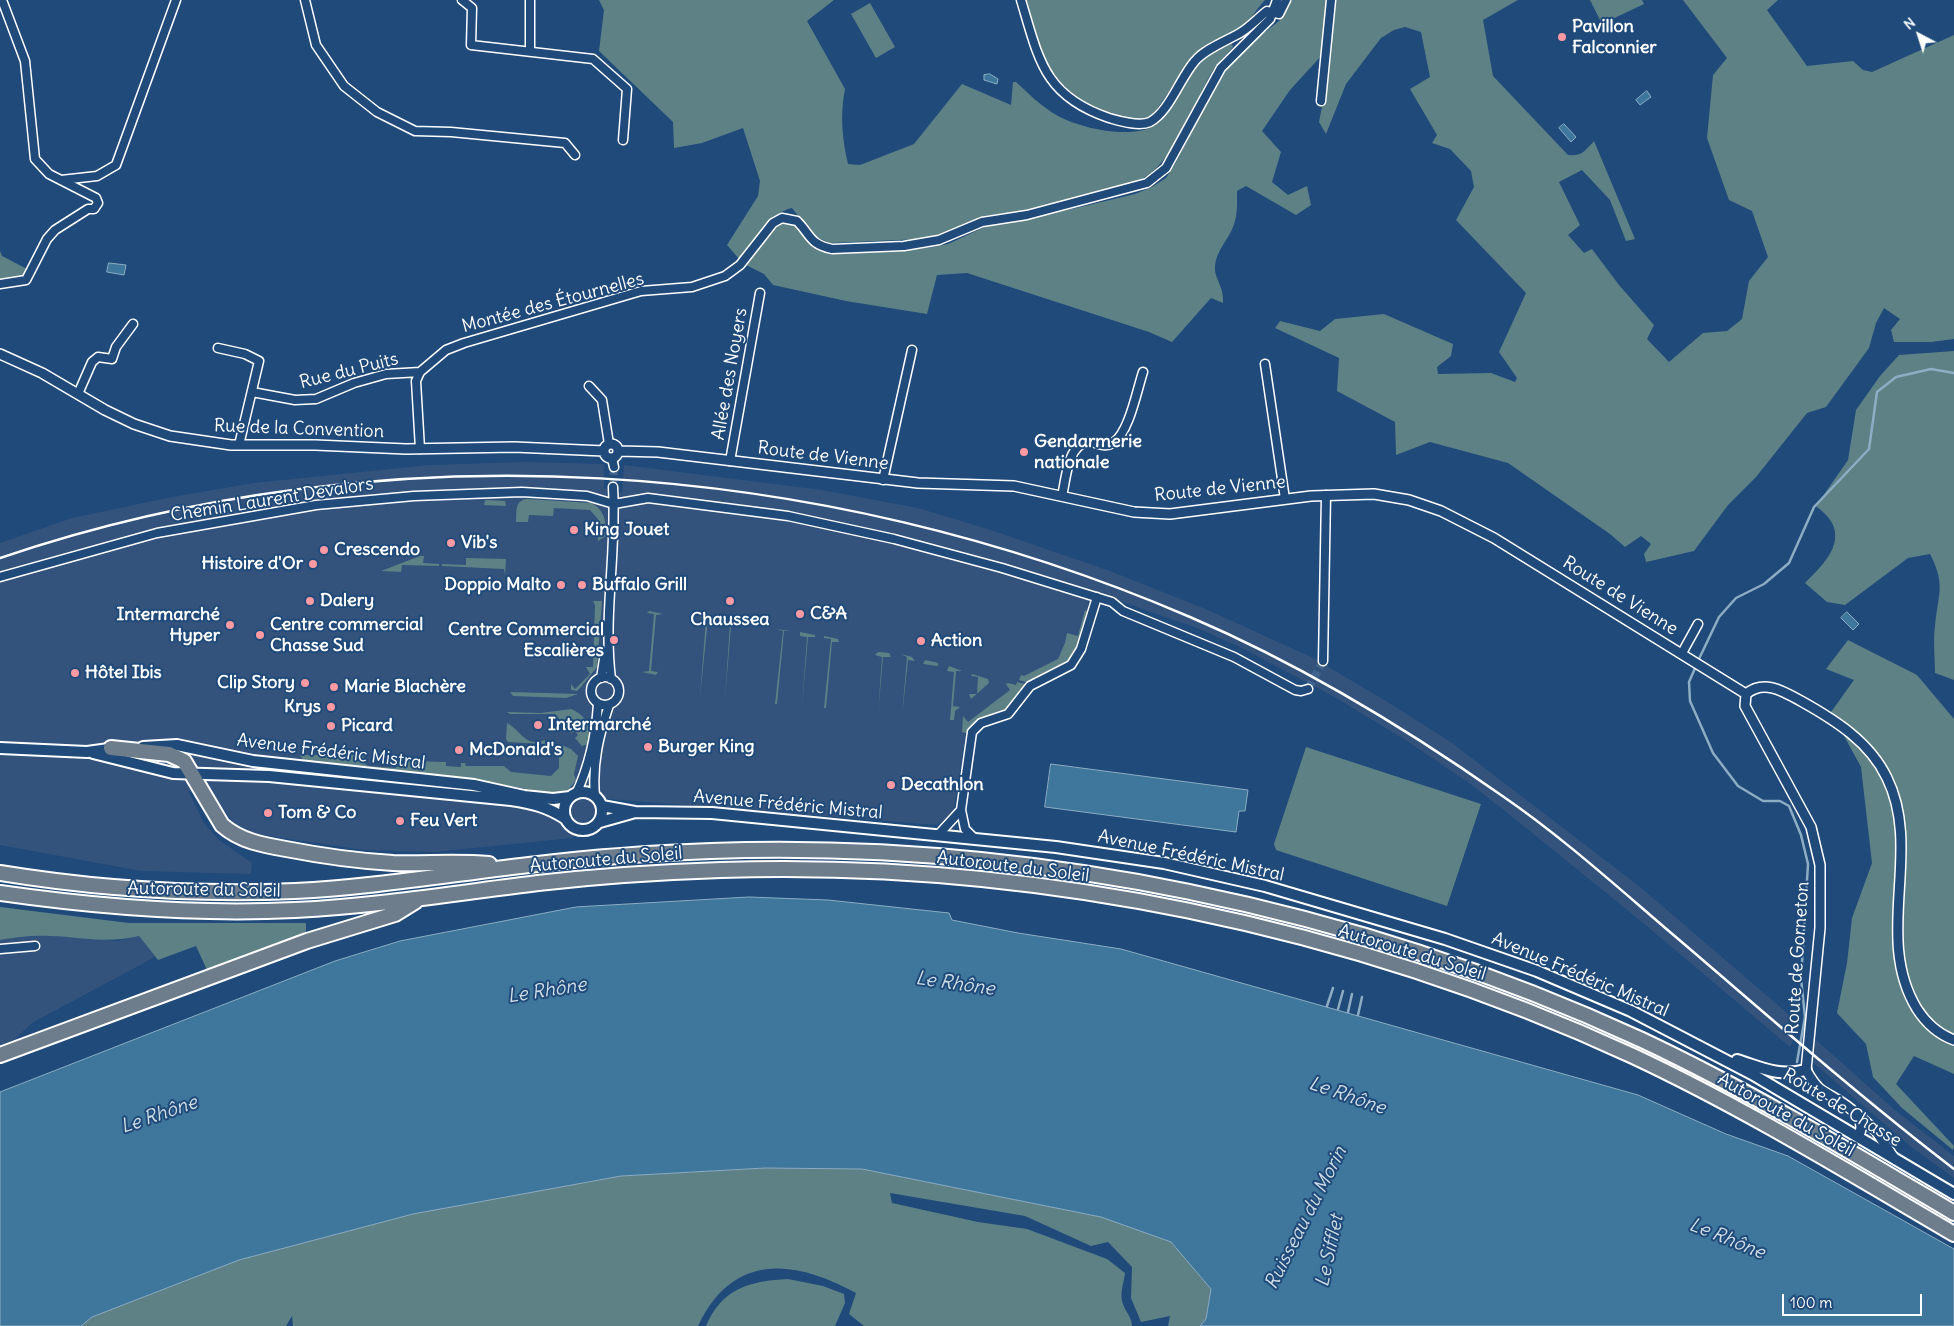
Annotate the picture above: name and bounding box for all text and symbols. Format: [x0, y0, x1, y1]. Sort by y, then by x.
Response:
north arrow [1894, 10, 1944, 60]
text: N [1900, 14, 1919, 34]
place label: Pavillon Falconnier [1572, 16, 1657, 58]
marker: Pavillon Falconnier [1556, 31, 1568, 43]
street label: Montée des Étournelles [460, 268, 646, 338]
street label: Allée des Noyers [708, 306, 752, 442]
street label: Rue du Puits [298, 348, 400, 394]
street label: Rue de la Convention [214, 415, 384, 443]
place label: Gendarmerie nationale [1034, 431, 1142, 474]
street label: Route de Vienne [756, 437, 890, 475]
marker: Gendarmerie nationale [1018, 446, 1030, 458]
street label: Route de Vienne [1153, 471, 1287, 507]
street label: Chemin Laurent Devalors [169, 473, 375, 527]
place label: King Jouet [584, 519, 669, 541]
marker: King Jouet [568, 524, 580, 536]
place label: Vib's [461, 532, 497, 554]
marker: Vib's [445, 537, 457, 549]
place label: Crescendo [334, 539, 420, 561]
marker: Crescendo [318, 544, 330, 556]
street label: Route de Vienne [1558, 552, 1682, 640]
place label: Histoire d'Or [202, 553, 303, 575]
marker: Histoire d'Or [307, 558, 319, 570]
place label: Doppio Malto [444, 574, 551, 596]
place label: Buffalo Grill [592, 574, 687, 596]
marker: Doppio Malto [555, 579, 567, 591]
marker: Buffalo Grill [576, 579, 588, 591]
place label: Dalery [320, 590, 374, 612]
marker: Dalery [304, 595, 316, 607]
marker: Chaussea [724, 595, 736, 607]
place label: C&A [810, 603, 847, 625]
place label: Intermarché Hyper [117, 604, 220, 646]
marker: C&A [794, 608, 806, 620]
place label: Chaussea [690, 609, 770, 631]
place label: Centre commercial Chasse Sud [270, 614, 423, 656]
marker: Intermarché Hyper [224, 619, 236, 631]
place label: Centre Commercial Escalières [448, 619, 604, 662]
marker: Centre commercial Chasse Sud [254, 629, 266, 641]
place label: Action [931, 630, 982, 652]
marker: Centre Commercial Escalières [608, 634, 620, 646]
marker: Action [915, 635, 927, 647]
place label: Hôtel Ibis [85, 662, 162, 684]
marker: Hôtel Ibis [69, 667, 81, 679]
place label: Clip Story [217, 672, 295, 694]
place label: Marie Blachère [344, 676, 466, 698]
marker: Clip Story [299, 677, 311, 689]
marker: Marie Blachère [328, 681, 340, 693]
place label: Krys [284, 696, 321, 718]
marker: Krys [325, 701, 337, 713]
place label: Intermarché [548, 714, 651, 736]
place label: Picard [341, 715, 393, 737]
marker: Intermarché [532, 719, 544, 731]
marker: Picard [325, 720, 337, 732]
street label: Avenue Frédéric Mistral [235, 730, 427, 774]
place label: Burger King [658, 736, 754, 758]
place label: McDonald's [469, 739, 562, 761]
marker: Burger King [642, 741, 654, 753]
marker: McDonald's [453, 744, 465, 756]
place label: Decathlon [901, 774, 984, 796]
marker: Decathlon [885, 779, 897, 791]
street label: Avenue Frédéric Mistral [692, 786, 884, 824]
place label: Tom & Co [278, 802, 356, 824]
marker: Tom & Co [262, 807, 274, 819]
place label: Feu Vert [410, 810, 477, 832]
marker: Feu Vert [394, 815, 406, 827]
street label: Avenue Frédéric Mistral [1096, 826, 1286, 886]
street label: Autoroute du Soleil [529, 843, 683, 877]
street label: Autoroute du Soleil [936, 847, 1090, 887]
street label: Autoroute du Soleil [127, 878, 281, 902]
street label: Route de Gorneton [1782, 881, 1814, 1035]
street label: Autoroute du Soleil [1336, 920, 1488, 986]
street label: Avenue Frédéric Mistral [1488, 928, 1672, 1022]
water label: Le Rhône [914, 967, 996, 1001]
water label: Le Rhône [506, 974, 588, 1008]
street label: Route de Chasse [1779, 1064, 1905, 1152]
street label: Autoroute du Soleil [1714, 1068, 1858, 1162]
water label: Le Rhône [1306, 1072, 1388, 1120]
water label: Le Rhône [118, 1091, 200, 1139]
water label: Ruisseau du Morin [1260, 1143, 1352, 1293]
water label: Le Sifflet [1311, 1213, 1349, 1289]
water label: Le Rhône [1686, 1214, 1768, 1264]
scale bar [1784, 1284, 1924, 1316]
text: 100 m [1790, 1293, 1832, 1312]

